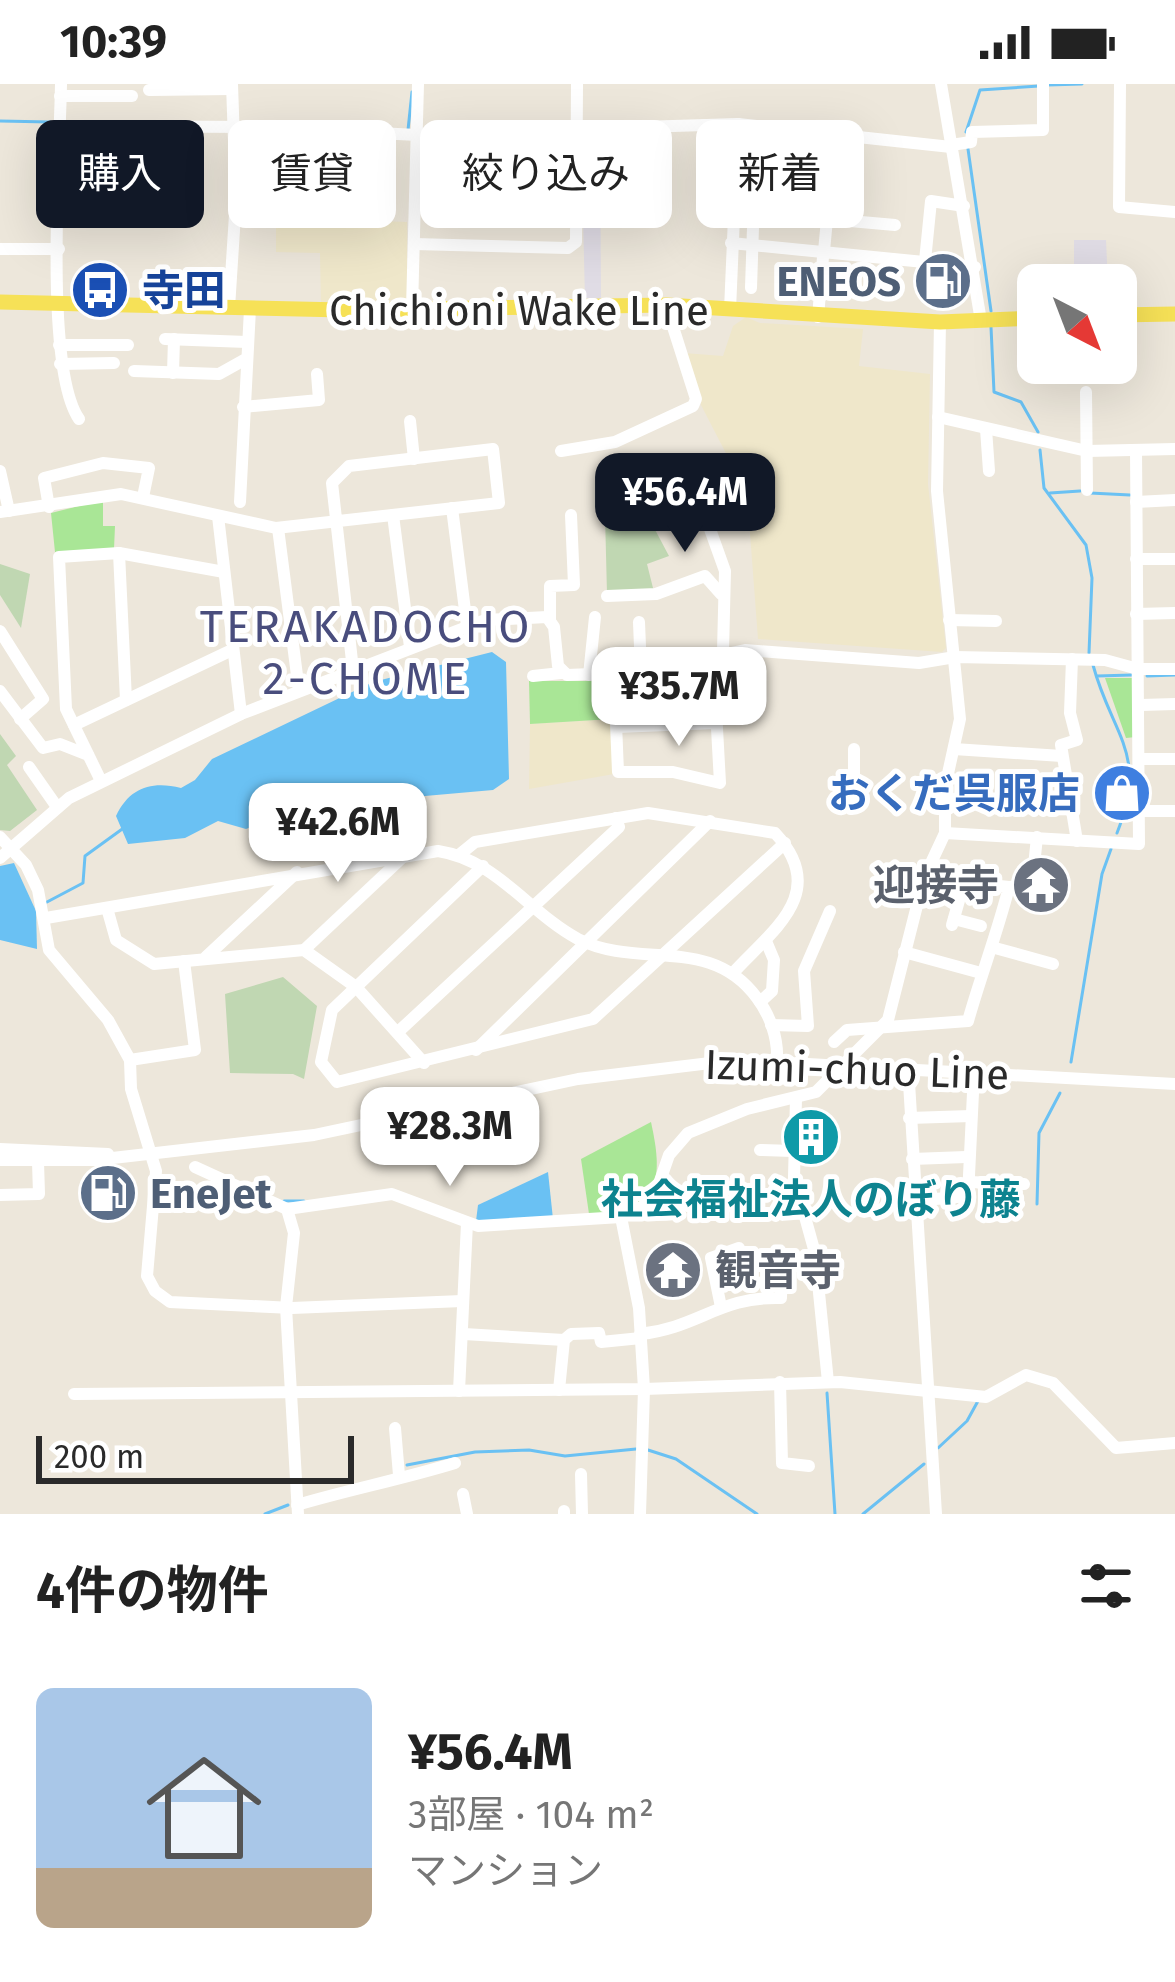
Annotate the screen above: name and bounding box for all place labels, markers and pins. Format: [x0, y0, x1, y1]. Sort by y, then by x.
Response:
fuel station icon: ENEOS [912, 250, 974, 312]
place label: ENEOS [777, 257, 901, 307]
bus stop icon: 寺田 [69, 259, 131, 321]
place label: 寺田 [142, 266, 226, 316]
pin: ¥56.4M [587, 453, 783, 555]
pin: ¥35.7M [581, 647, 777, 749]
shop icon: おくだ呉服店 [1091, 762, 1153, 824]
place label: おくだ呉服店 [828, 769, 1080, 819]
pin: ¥42.6M [240, 783, 436, 885]
temple icon: 迎接寺 [1010, 854, 1072, 916]
place label: 迎接寺 [873, 861, 999, 911]
pin: ¥28.3M [352, 1087, 548, 1189]
building icon: 社会福祉法人のぼり藤 [780, 1106, 842, 1168]
fuel station icon: EneJet [77, 1162, 139, 1224]
place label: EneJet [150, 1169, 273, 1219]
place label: 社会福祉法人のぼり藤 [601, 1175, 1021, 1225]
temple icon: 観音寺 [642, 1239, 704, 1301]
place label: 観音寺 [715, 1246, 841, 1296]

